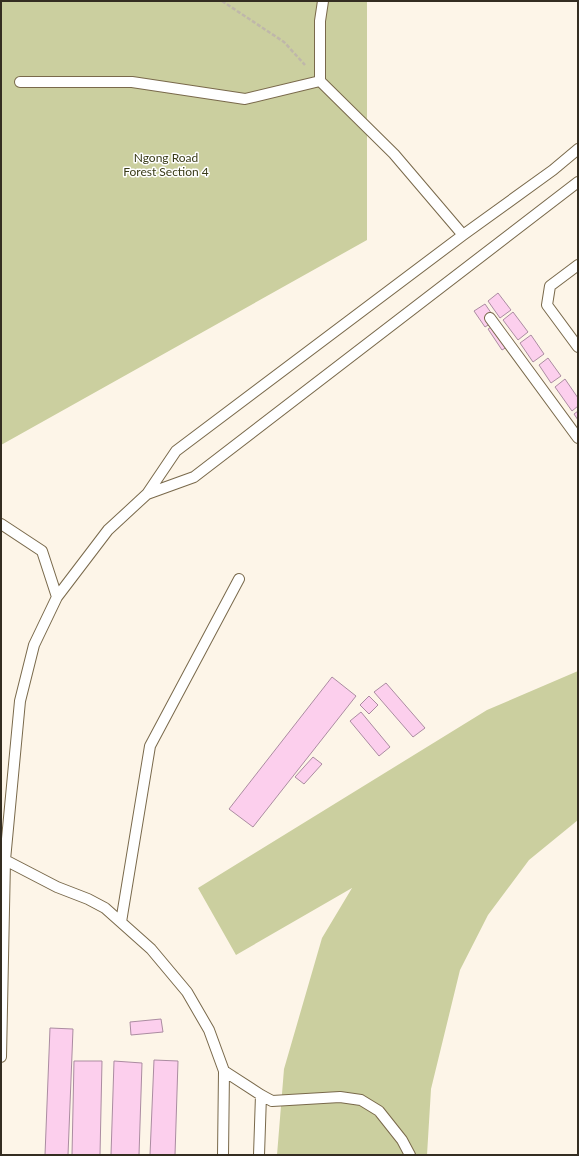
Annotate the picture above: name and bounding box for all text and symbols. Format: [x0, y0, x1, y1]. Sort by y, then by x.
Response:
park label: Ngong Road Forest Section 4 [123, 150, 209, 179]

